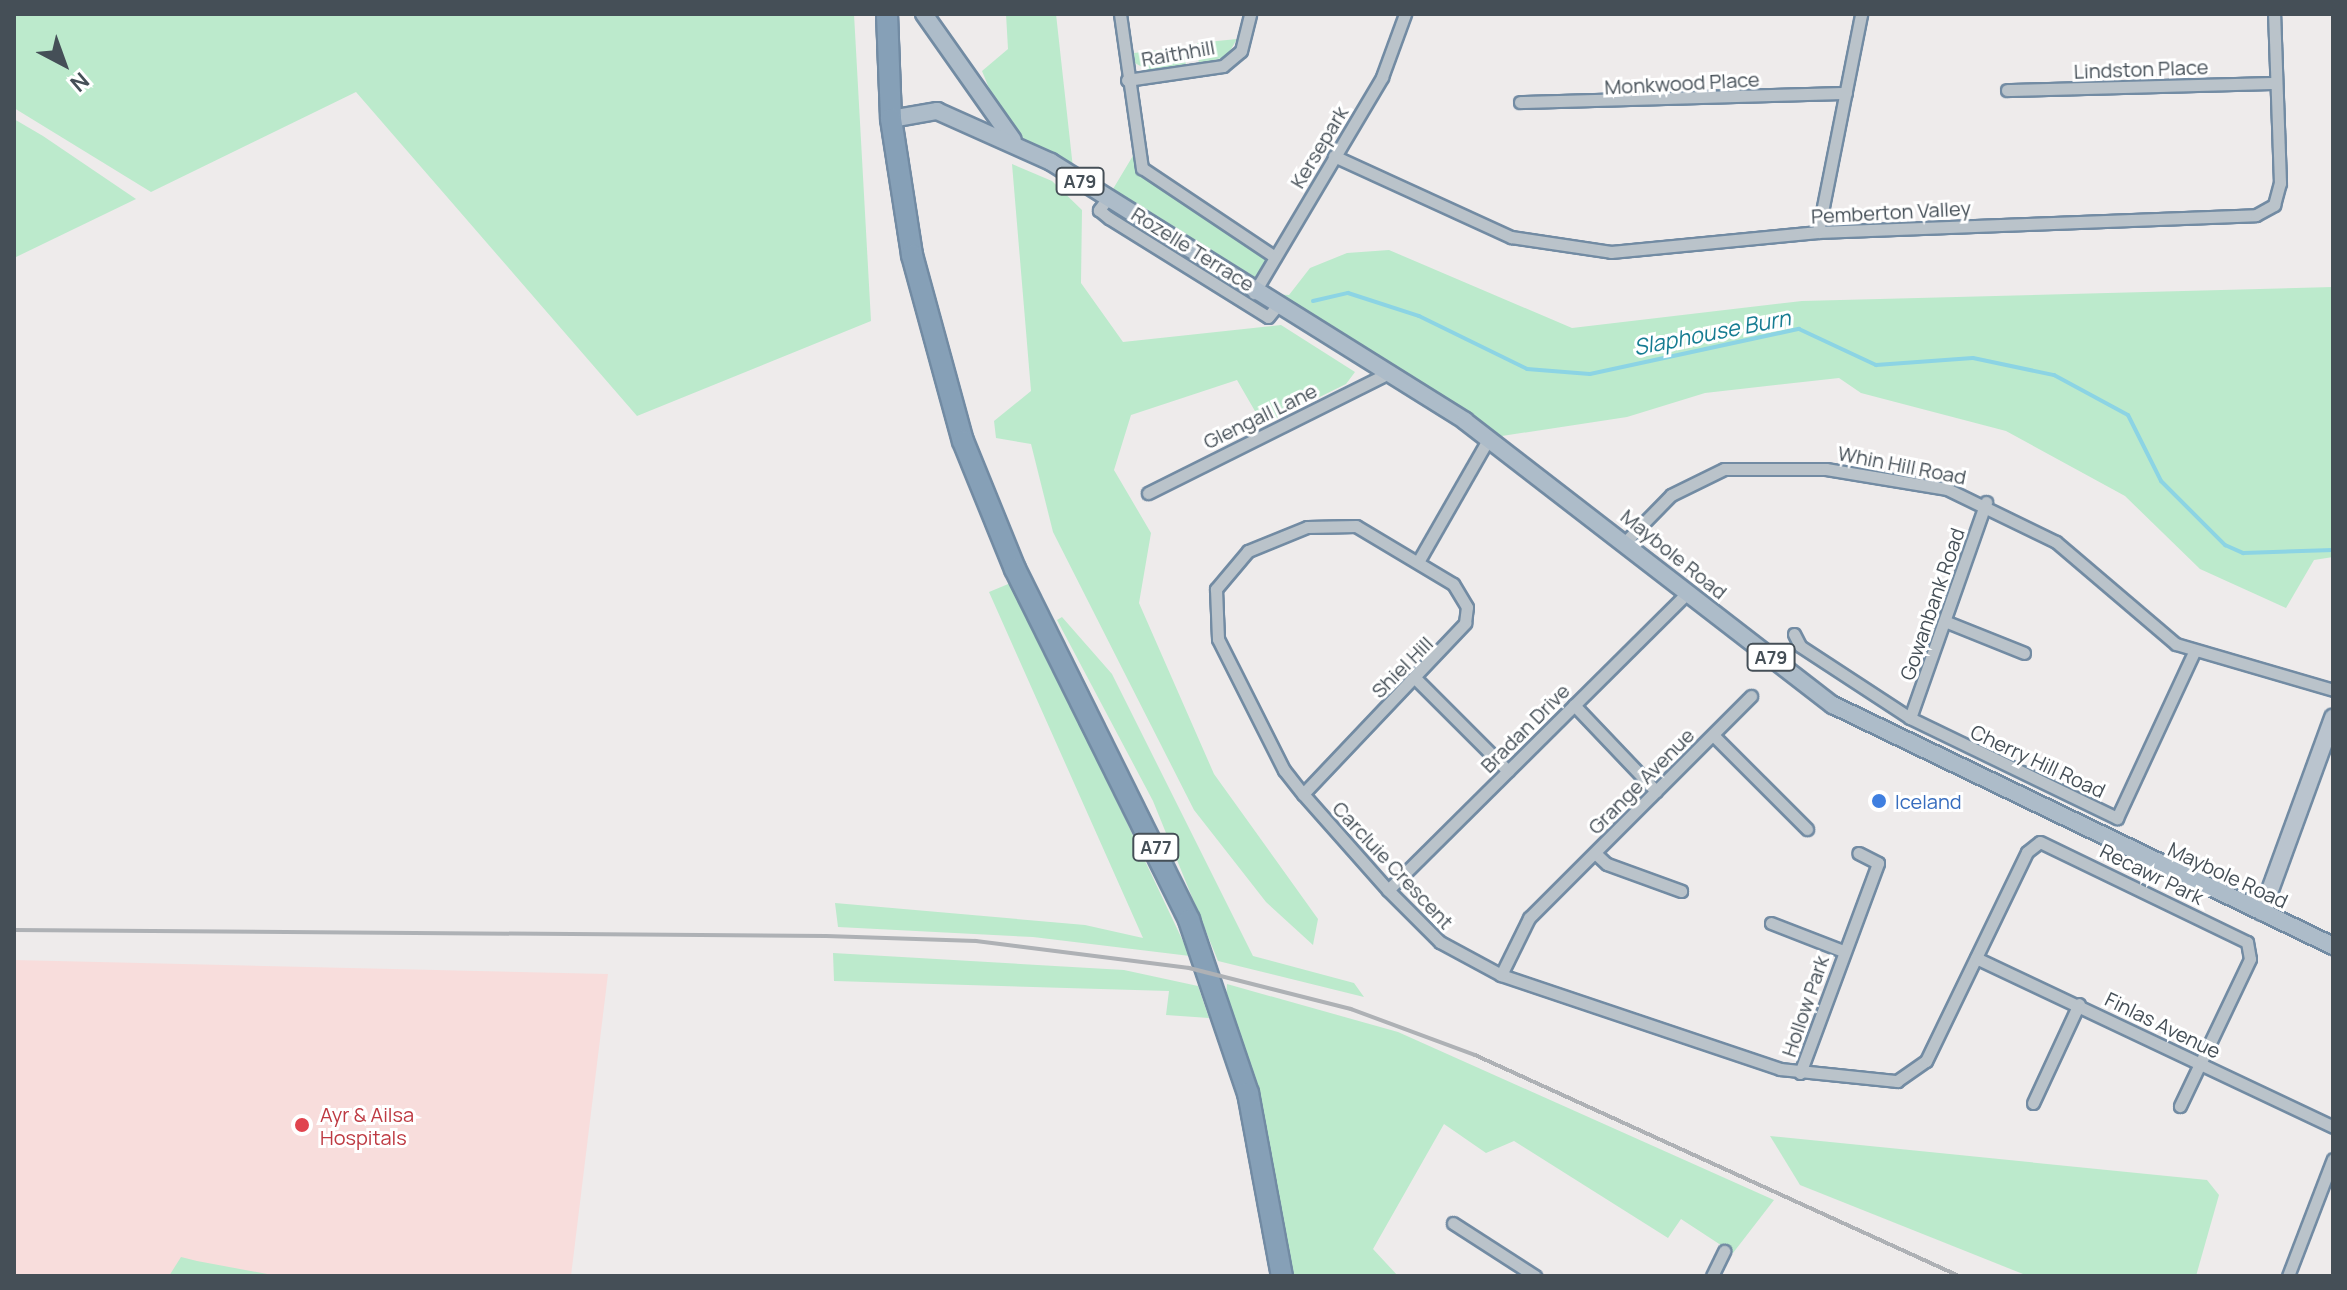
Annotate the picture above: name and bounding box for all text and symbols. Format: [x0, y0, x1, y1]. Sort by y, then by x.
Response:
north arrow [24, 24, 104, 104]
street label: Raithhill [1139, 35, 1217, 71]
street label: Lindston Place [2073, 55, 2209, 83]
text: N [64, 66, 96, 99]
street label: Monkwood Place [1604, 67, 1760, 99]
street label: Kersepark [1285, 102, 1353, 192]
road number: A79 [1054, 167, 1106, 195]
street label: Pemberton Valley [1810, 196, 1972, 228]
street label: Rozelle Terrace [1127, 202, 1259, 296]
water label: Slaphouse Burn [1631, 305, 1793, 361]
street label: Glengall Lane [1199, 378, 1321, 454]
street label: Whin Hill Road [1836, 441, 1968, 489]
street label: Maybole Road [1616, 504, 1732, 604]
street label: Gowanbank Road [1895, 525, 1969, 683]
street label: Shiel Hill [1366, 631, 1438, 703]
road number: A79 [1745, 643, 1797, 671]
street label: Bradan Drive [1476, 679, 1574, 777]
street label: Cherry Hill Road [1967, 719, 2109, 803]
street label: Grange Avenue [1583, 723, 1699, 839]
place label: Iceland [1895, 789, 1962, 813]
marker: Iceland [1870, 792, 1888, 810]
street label: Carcluie Crescent [1328, 796, 1458, 934]
road number: A77 [1132, 833, 1180, 861]
street label: Maybole Road [2164, 837, 2292, 913]
street label: Recawr Park [2096, 839, 2208, 909]
street label: Hollow Park [1776, 952, 1834, 1060]
street label: Finlas Avenue [2101, 987, 2225, 1063]
place label: Ayr & Ailsa Hospitals [320, 1102, 414, 1149]
marker: Ayr & Ailsa Hospitals [291, 1114, 313, 1136]

